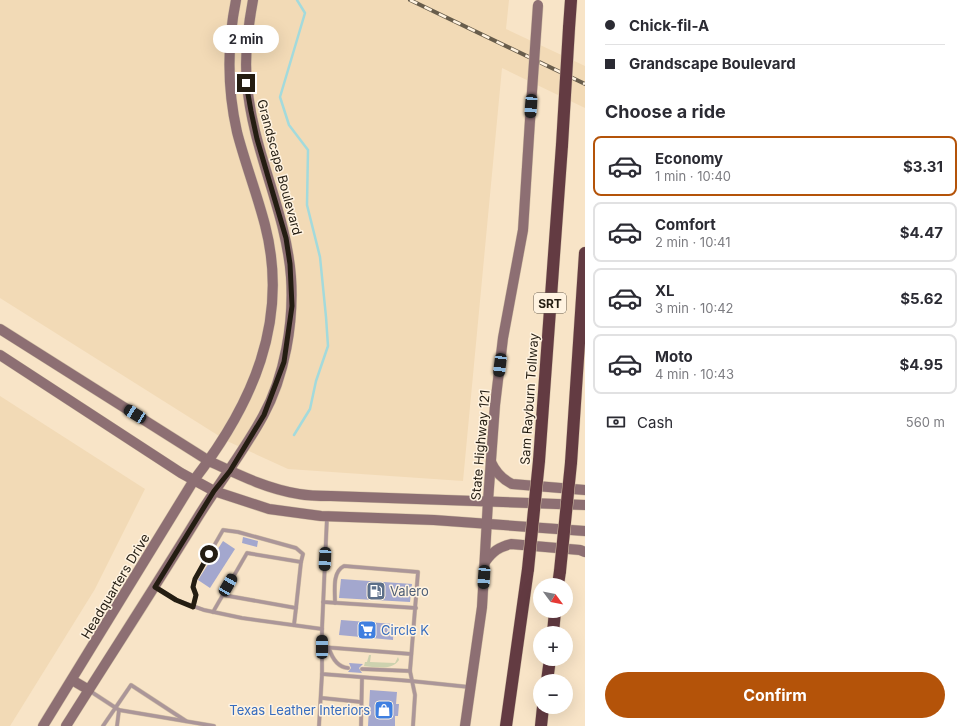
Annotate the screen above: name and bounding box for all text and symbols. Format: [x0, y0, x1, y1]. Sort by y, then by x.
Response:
text: Chick-fil-A [629, 16, 709, 35]
callout: 2 min [213, 25, 279, 53]
text: 2 min [229, 31, 263, 47]
text: Grandscape Boulevard [629, 54, 796, 73]
route end [237, 74, 255, 92]
car [524, 94, 538, 118]
street label: Grandscape Boulevard [254, 97, 306, 237]
text: Choose a ride [605, 101, 726, 122]
icon: car [607, 148, 643, 184]
text: Economy [655, 149, 723, 168]
text: $3.31 [903, 157, 943, 176]
text: 1 min · 10:40 [655, 168, 731, 184]
icon: car [607, 214, 643, 250]
text: Comfort [655, 215, 716, 234]
text: $4.47 [900, 223, 943, 242]
text: 2 min · 10:41 [655, 234, 731, 250]
icon: car [607, 280, 643, 316]
text: XL [655, 281, 675, 300]
text: $5.62 [900, 289, 943, 308]
road number: SRT [534, 293, 566, 313]
text: 3 min · 10:42 [655, 300, 734, 316]
street label: Sam Rayburn Tollway [516, 333, 542, 465]
icon: car [607, 346, 643, 382]
text: Moto [655, 347, 693, 366]
car [493, 352, 507, 378]
text: $4.95 [899, 355, 943, 374]
text: 4 min · 10:43 [655, 366, 734, 382]
street label: State Highway 121 [467, 389, 493, 501]
car [122, 403, 148, 425]
icon: cash [605, 411, 627, 433]
text: Cash [637, 413, 673, 432]
text: 560 m [906, 414, 945, 430]
street label: Headquarters Drive [77, 530, 153, 642]
route start [200, 545, 218, 563]
car [318, 547, 332, 571]
car [477, 565, 491, 589]
car [217, 572, 239, 598]
north arrow [533, 578, 573, 618]
map controls [533, 578, 573, 714]
fuel station icon: Valero [365, 580, 387, 602]
place label: Valero [390, 583, 429, 599]
supermarket icon: Circle K [356, 619, 378, 641]
place label: Circle K [381, 622, 429, 638]
button: + [533, 626, 573, 666]
car [316, 635, 328, 659]
button: Confirm [605, 672, 945, 718]
button: − [533, 674, 573, 714]
shop icon: Texas Leather Interiors [373, 699, 395, 721]
place label: Texas Leather Interiors [229, 702, 370, 718]

